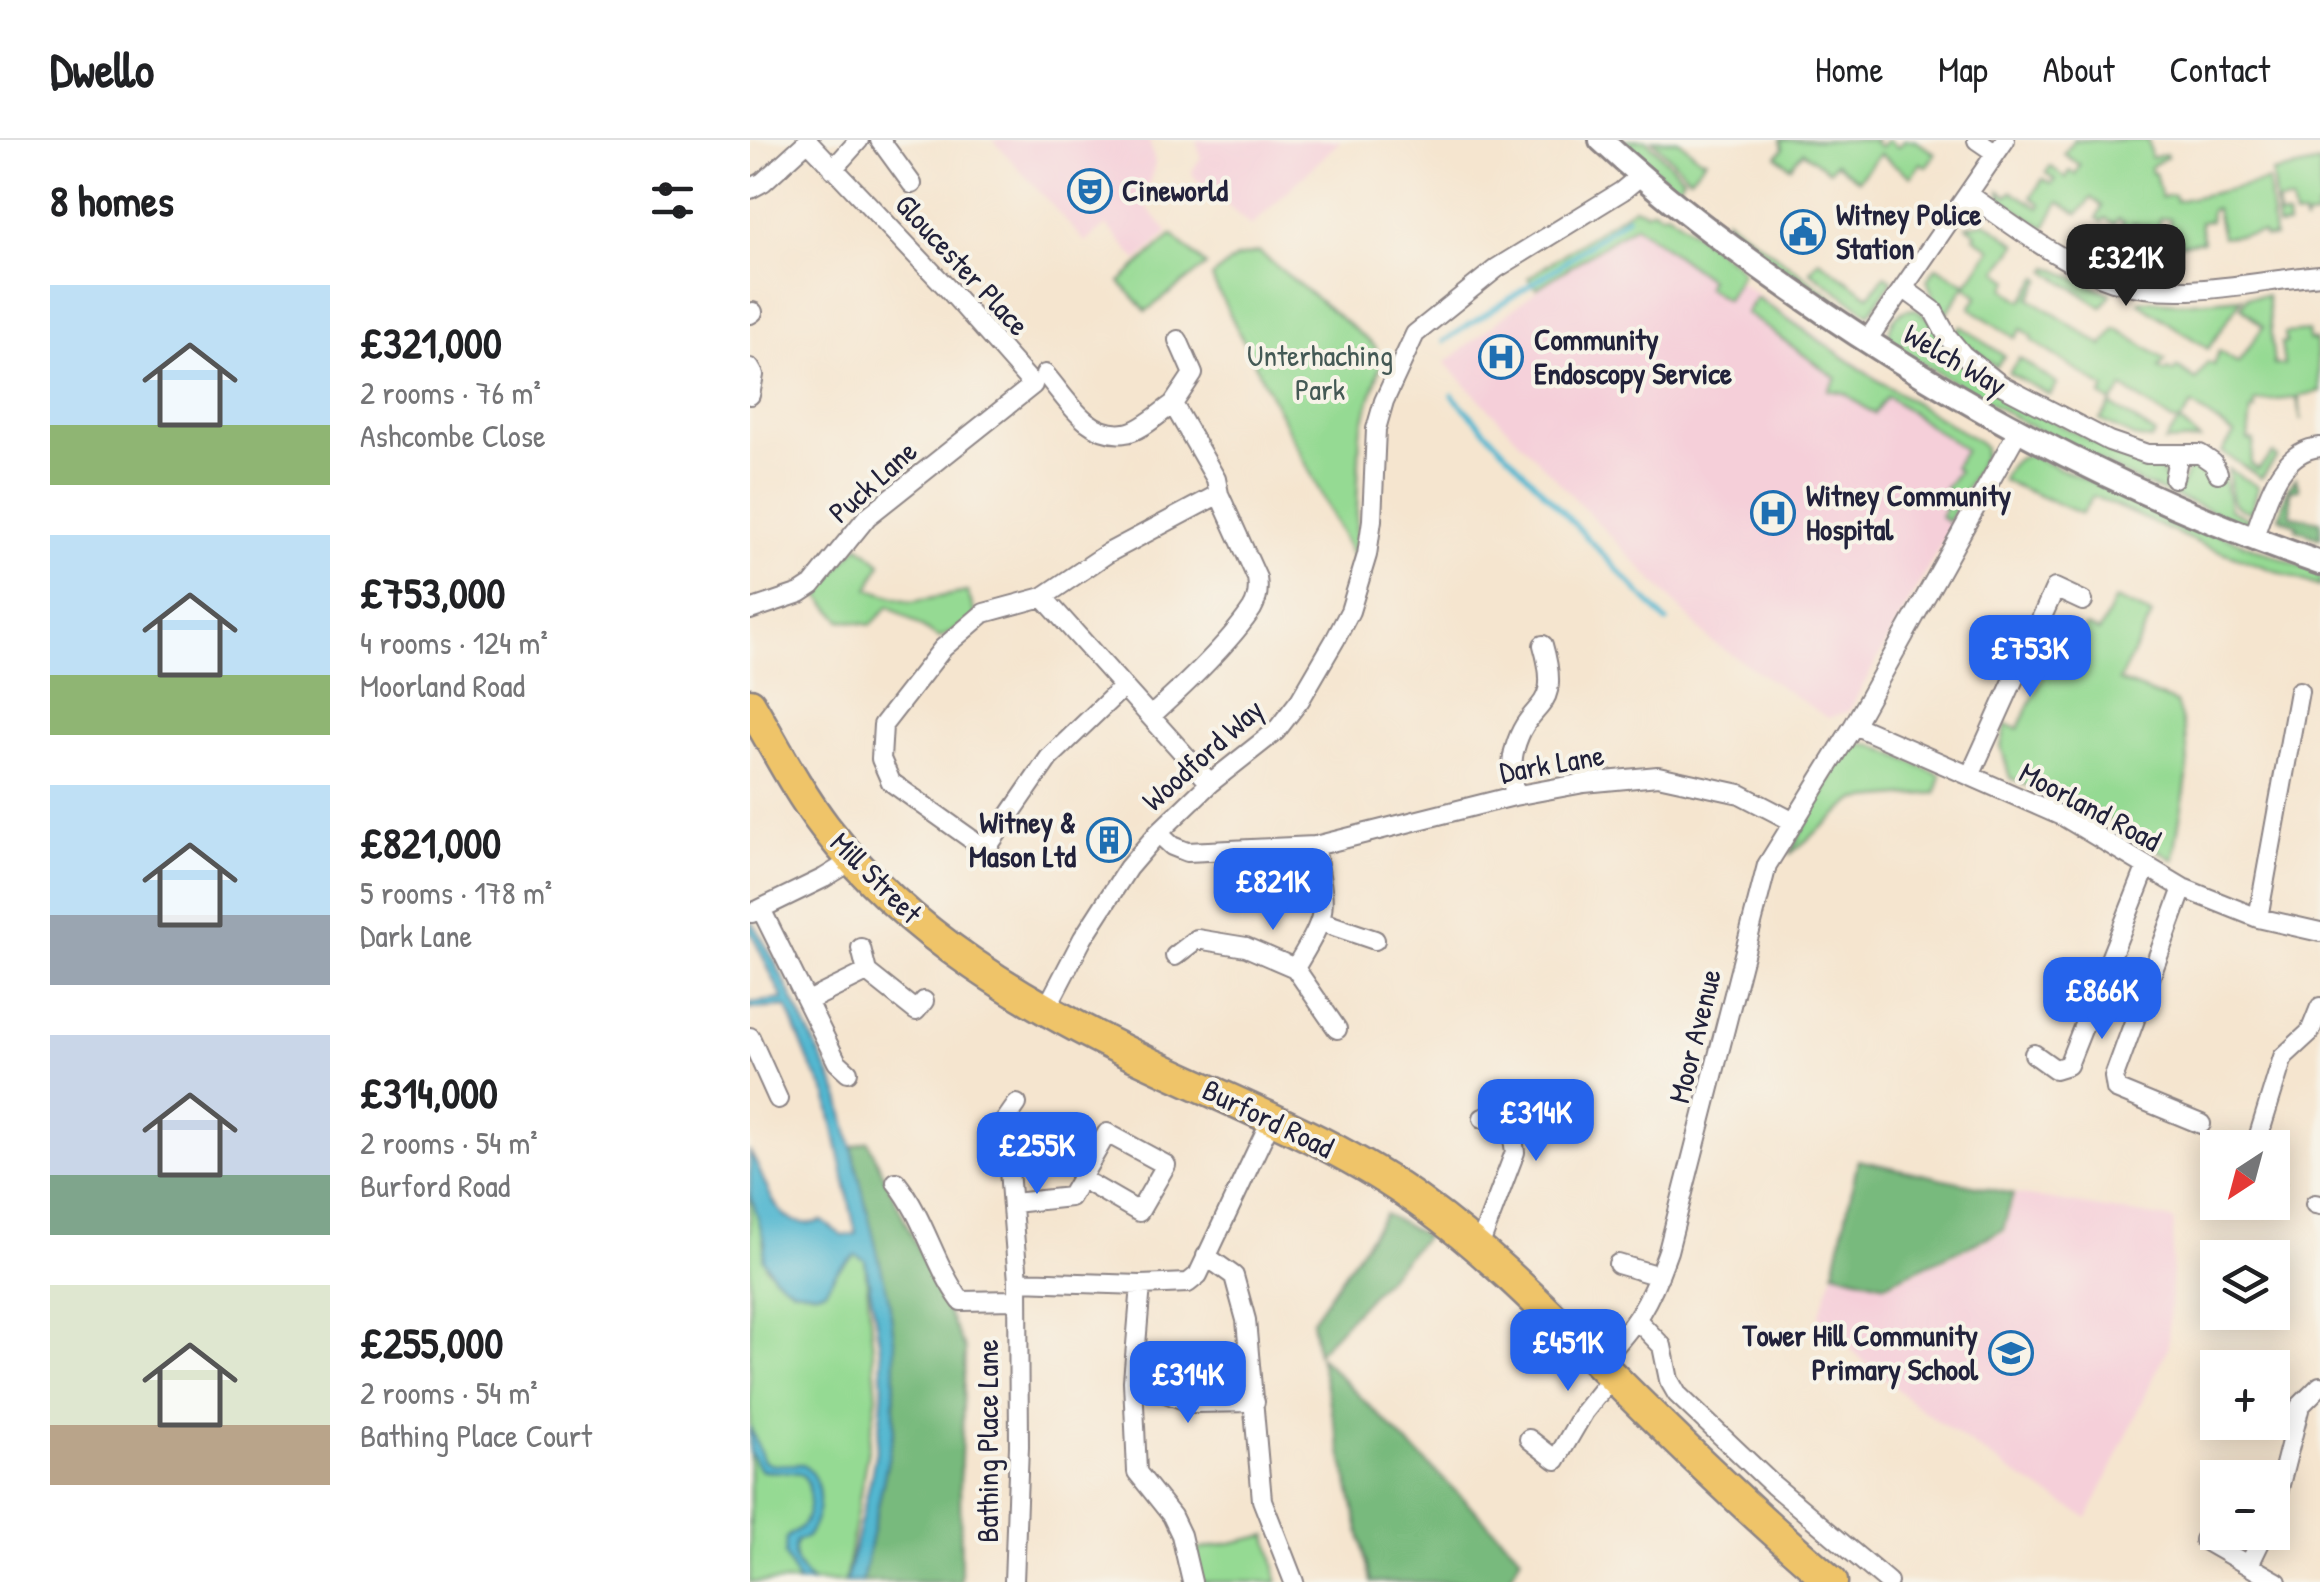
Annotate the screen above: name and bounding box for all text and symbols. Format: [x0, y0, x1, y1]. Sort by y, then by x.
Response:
text: Dwello [50, 37, 154, 102]
text: Home [1815, 46, 1883, 93]
text: Map [1938, 46, 1988, 93]
text: About [2043, 46, 2115, 93]
text: Contact [2170, 46, 2270, 93]
theatre icon: Cineworld [1067, 168, 1113, 214]
place label: Cineworld [1122, 170, 1228, 210]
text: 8 homes [50, 172, 174, 229]
icon: filters [645, 173, 700, 228]
street label: Gloucester Place [887, 185, 1039, 344]
place label: Witney Police Station [1836, 194, 1981, 268]
public building icon: Witney Police Station [1780, 209, 1826, 255]
pin: £321K [2056, 224, 2196, 309]
text: £321K [2088, 235, 2164, 278]
text: £321,000 [360, 314, 502, 371]
street label: Welch Way [1897, 314, 2014, 405]
place label: Community Endoscopy Service [1534, 319, 1732, 394]
icon: home [130, 325, 250, 445]
hospital icon: Community Endoscopy Service [1478, 334, 1524, 380]
park label: Unterhaching Park [1247, 335, 1393, 409]
text: 2 rooms · 76 m² [360, 371, 541, 414]
text: Ashcombe Close [360, 414, 546, 457]
street label: Puck Lane [820, 431, 925, 532]
place label: Witney Community Hospital [1806, 475, 2012, 550]
hospital icon: Witney Community Hospital [1750, 490, 1796, 536]
text: £753,000 [360, 564, 505, 621]
icon: home [130, 575, 250, 695]
pin: £753K [1960, 615, 2100, 700]
text: 4 rooms · 124 m² [360, 621, 548, 664]
text: £753K [1991, 626, 2069, 669]
text: Moorland Road [360, 664, 525, 707]
street label: Woodford Way [1133, 689, 1272, 819]
street label: Dark Lane [1496, 734, 1607, 792]
street label: Moorland Road [2013, 752, 2168, 860]
place label: Witney & Mason Ltd [969, 802, 1076, 876]
text: £821,000 [360, 814, 501, 871]
building icon: Witney & Mason Ltd [1086, 817, 1132, 863]
street label: Mill Street [822, 823, 932, 932]
icon: home [130, 825, 250, 945]
pin: £821K [1203, 848, 1343, 933]
text: £821K [1236, 859, 1310, 902]
text: 5 rooms · 178 m² [360, 871, 552, 914]
text: Dark Lane [360, 914, 472, 957]
pin: £866K [2032, 957, 2172, 1042]
street label: Moor Avenue [1658, 965, 1730, 1107]
text: £866K [2065, 968, 2139, 1011]
text: £314,000 [360, 1064, 498, 1121]
street label: Burford Road [1196, 1069, 1341, 1167]
icon: home [130, 1075, 250, 1195]
pin: £314K [1466, 1079, 1606, 1164]
text: £314K [1500, 1090, 1572, 1133]
pin: £255K [967, 1112, 1107, 1197]
text: 2 rooms · 54 m² [360, 1121, 538, 1164]
text: £255K [999, 1123, 1075, 1166]
north arrow [2200, 1130, 2290, 1220]
map controls [2200, 1130, 2290, 1550]
text: Burford Road [360, 1164, 510, 1207]
button: layers [2200, 1240, 2290, 1330]
pin: £451K [1498, 1309, 1638, 1394]
text: £255,000 [360, 1314, 503, 1371]
place label: Tower Hill Community Primary School [1741, 1315, 1979, 1390]
text: £451K [1532, 1320, 1604, 1363]
icon: home [130, 1325, 250, 1445]
school or university icon: Tower Hill Community Primary School [1988, 1330, 2034, 1376]
street label: Bathing Place Lane [967, 1339, 1007, 1543]
pin: £314K [1118, 1341, 1258, 1426]
button: + [2200, 1350, 2290, 1440]
text: £314K [1152, 1352, 1224, 1395]
text: 2 rooms · 54 m² [360, 1371, 538, 1414]
text: Bathing Place Court [360, 1414, 592, 1457]
button: − [2200, 1460, 2290, 1550]

